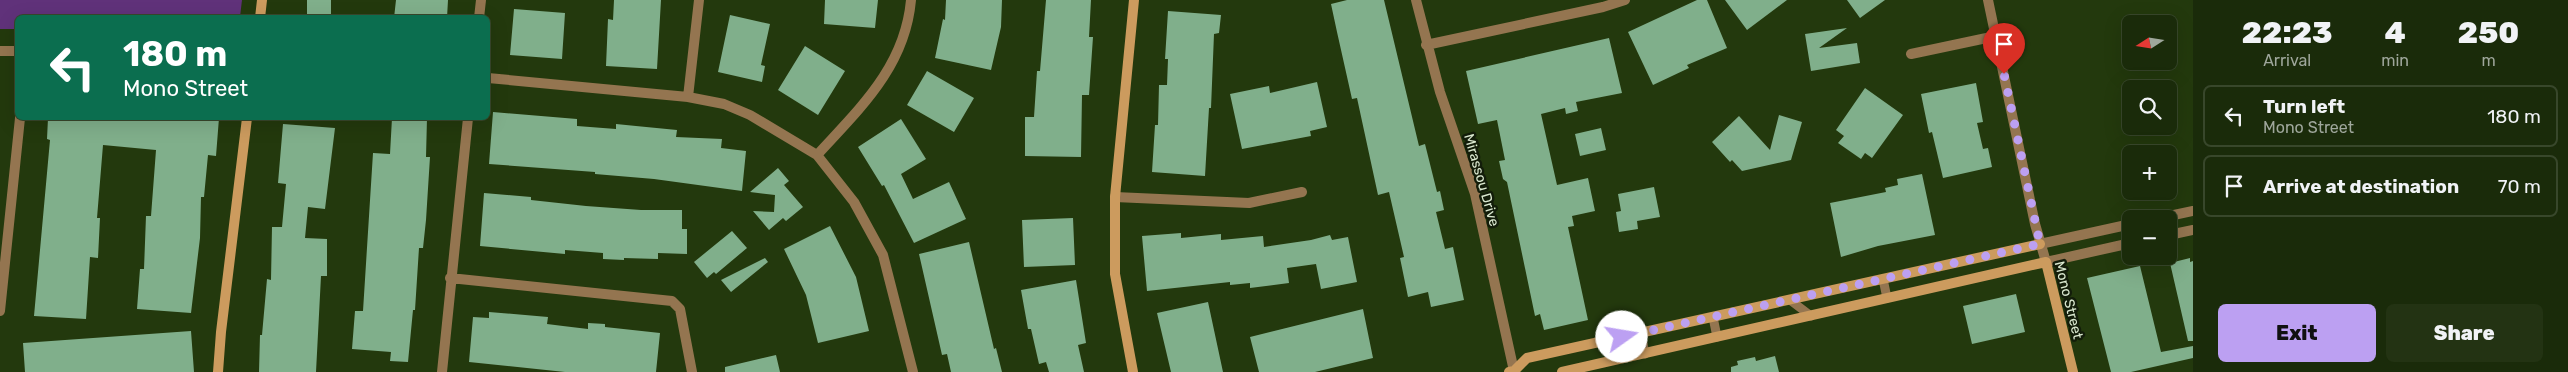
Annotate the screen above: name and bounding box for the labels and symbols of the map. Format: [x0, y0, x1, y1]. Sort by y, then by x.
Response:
north arrow [2122, 15, 2178, 70]
pin [1983, 23, 2025, 74]
street label: Mirassou Drive [1460, 132, 1503, 228]
street label: Mono Street [2051, 259, 2087, 341]
position arrow [1595, 310, 1647, 362]

